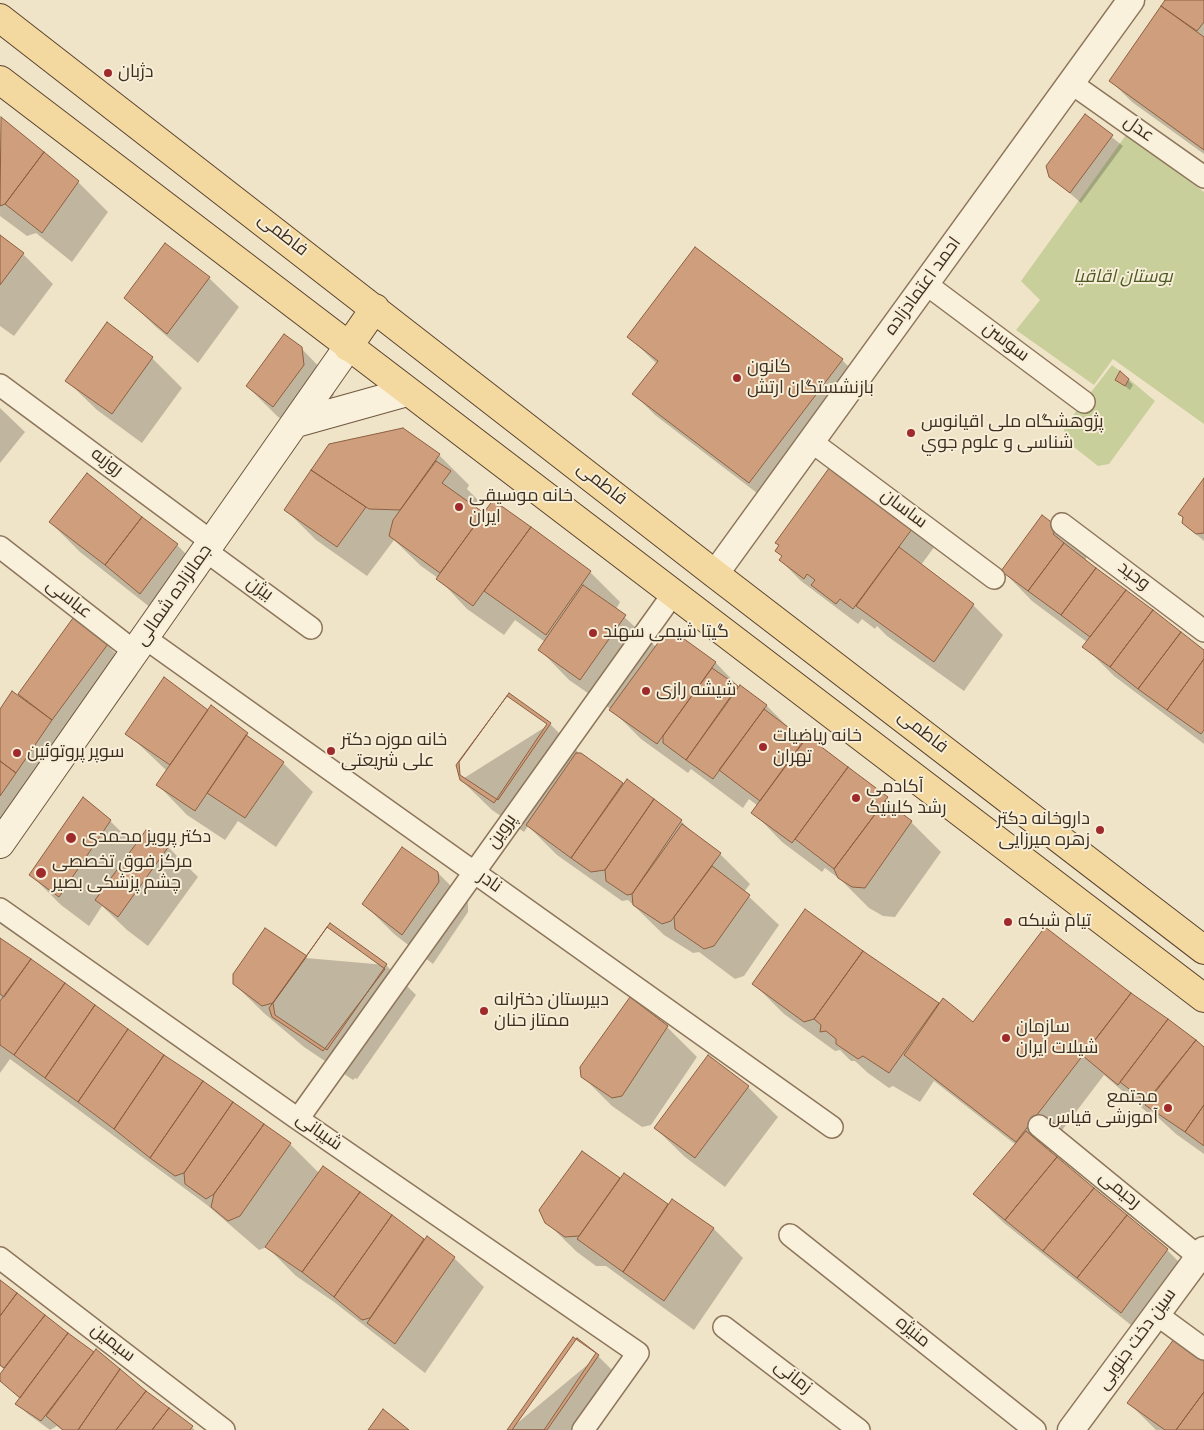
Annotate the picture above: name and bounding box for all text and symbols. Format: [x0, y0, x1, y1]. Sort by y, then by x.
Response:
place label: دژبان [118, 62, 154, 84]
marker: دژبان [102, 67, 114, 79]
street label: عدل [1119, 112, 1157, 148]
street label: فاطمی [253, 210, 311, 262]
street label: احمد اعتمادزاده [881, 234, 967, 340]
park label: بوستان اقاقیا [1073, 267, 1173, 289]
street label: سوسن [978, 319, 1032, 367]
place label: کانون بازنشستگان ارتش [747, 357, 874, 399]
marker: کانون بازنشستگان ارتش [731, 372, 743, 384]
place label: پژوهشگاه ملی اقیانوس شناسی و علوم جوي [921, 412, 1104, 454]
marker: پژوهشگاه ملی اقیانوس شناسی و علوم جوي [905, 427, 917, 439]
street label: روزبه [86, 444, 126, 482]
street label: فاطمی [572, 459, 630, 511]
place label: خانه موسیقی ایران [469, 486, 573, 528]
street label: ساسان [876, 486, 930, 534]
marker: خانه موسیقی ایران [453, 501, 465, 513]
street label: جمالزاده شمالی [132, 541, 218, 651]
street label: وحید [1113, 558, 1153, 596]
street label: بیژن [242, 573, 276, 607]
street label: عباسی [41, 575, 95, 625]
place label: گیتا شیمی سهند [603, 622, 729, 644]
marker: گیتا شیمی سهند [587, 627, 599, 639]
place label: شیشه رازی [656, 680, 736, 702]
marker: شیشه رازی [640, 685, 652, 697]
street label: فاطمی [893, 707, 951, 759]
place label: خانه ریاضیات تهران [773, 726, 862, 769]
place label: خانه موزه دکتر علی شریعتی [341, 730, 447, 772]
marker: خانه ریاضیات تهران [757, 741, 769, 753]
place label: سوپر پروتوئین [27, 742, 124, 764]
marker: خانه موزه دکتر علی شریعتی [325, 745, 337, 757]
marker: سوپر پروتوئین [11, 747, 23, 759]
place label: آکادمی رشد کلینیک [866, 777, 947, 820]
marker: آکادمی رشد کلینیک [850, 792, 862, 804]
place label: داروخانه دکتر زهره میرزایی [997, 809, 1090, 852]
street label: پروین [483, 810, 523, 854]
marker: داروخانه دکتر زهره میرزایی [1094, 824, 1106, 836]
place label: دکتر پرویز محمدی [82, 827, 211, 849]
marker: دکتر پرویز محمدی [64, 831, 78, 845]
place label: مرکز فوق تخصصی چشم پزشکی بصیر [52, 852, 193, 894]
marker: مرکز فوق تخصصی چشم پزشکی بصیر [34, 866, 48, 880]
street label: نادر [473, 867, 505, 899]
place label: تیام شبکه [1018, 911, 1091, 933]
marker: تیام شبکه [1002, 916, 1014, 928]
place label: دبیرستان دخترانه ممتاز حنان [494, 990, 609, 1032]
marker: دبیرستان دخترانه ممتاز حنان [478, 1005, 490, 1017]
place label: سازمان شیلات ایران [1016, 1017, 1098, 1060]
marker: سازمان شیلات ایران [1000, 1032, 1012, 1044]
place label: مجتمع آموزشی قیاس [1048, 1087, 1158, 1130]
marker: مجتمع آموزشی قیاس [1162, 1102, 1174, 1114]
street label: شیبانی [291, 1109, 345, 1157]
street label: رحیمی [1094, 1167, 1144, 1215]
street label: سین دخت جنوبی [1094, 1285, 1182, 1395]
street label: منیژه [890, 1313, 934, 1353]
street label: سیمین [86, 1320, 138, 1368]
street label: زمانی [769, 1356, 815, 1400]

